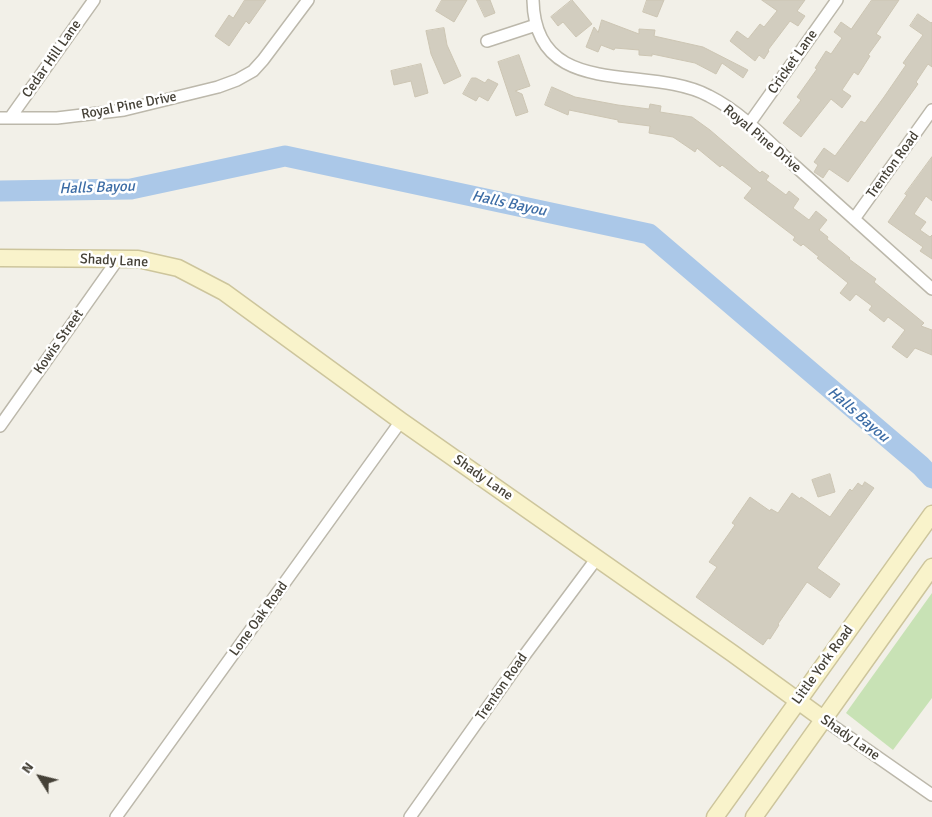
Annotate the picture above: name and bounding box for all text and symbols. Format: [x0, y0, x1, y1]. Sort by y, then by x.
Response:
street label: Cedar Hill Lane [19, 17, 85, 101]
street label: Cricket Lane [765, 27, 821, 97]
street label: Royal Pine Drive [80, 89, 178, 123]
street label: Royal Pine Drive [720, 101, 804, 177]
street label: Trenton Road [863, 128, 923, 202]
water label: Halls Bayou [59, 178, 135, 198]
water label: Halls Bayou [470, 187, 548, 221]
street label: Shady Lane [79, 251, 149, 271]
street label: Kowis Street [31, 306, 87, 378]
water label: Halls Bayou [824, 383, 892, 447]
street label: Shady Lane [450, 452, 516, 504]
street label: Lone Oak Road [226, 578, 292, 660]
street label: Little York Road [789, 622, 857, 708]
street label: Trenton Road [473, 650, 531, 724]
street label: Shady Lane [817, 712, 883, 764]
north arrow [15, 752, 65, 802]
text: N [18, 759, 37, 777]

